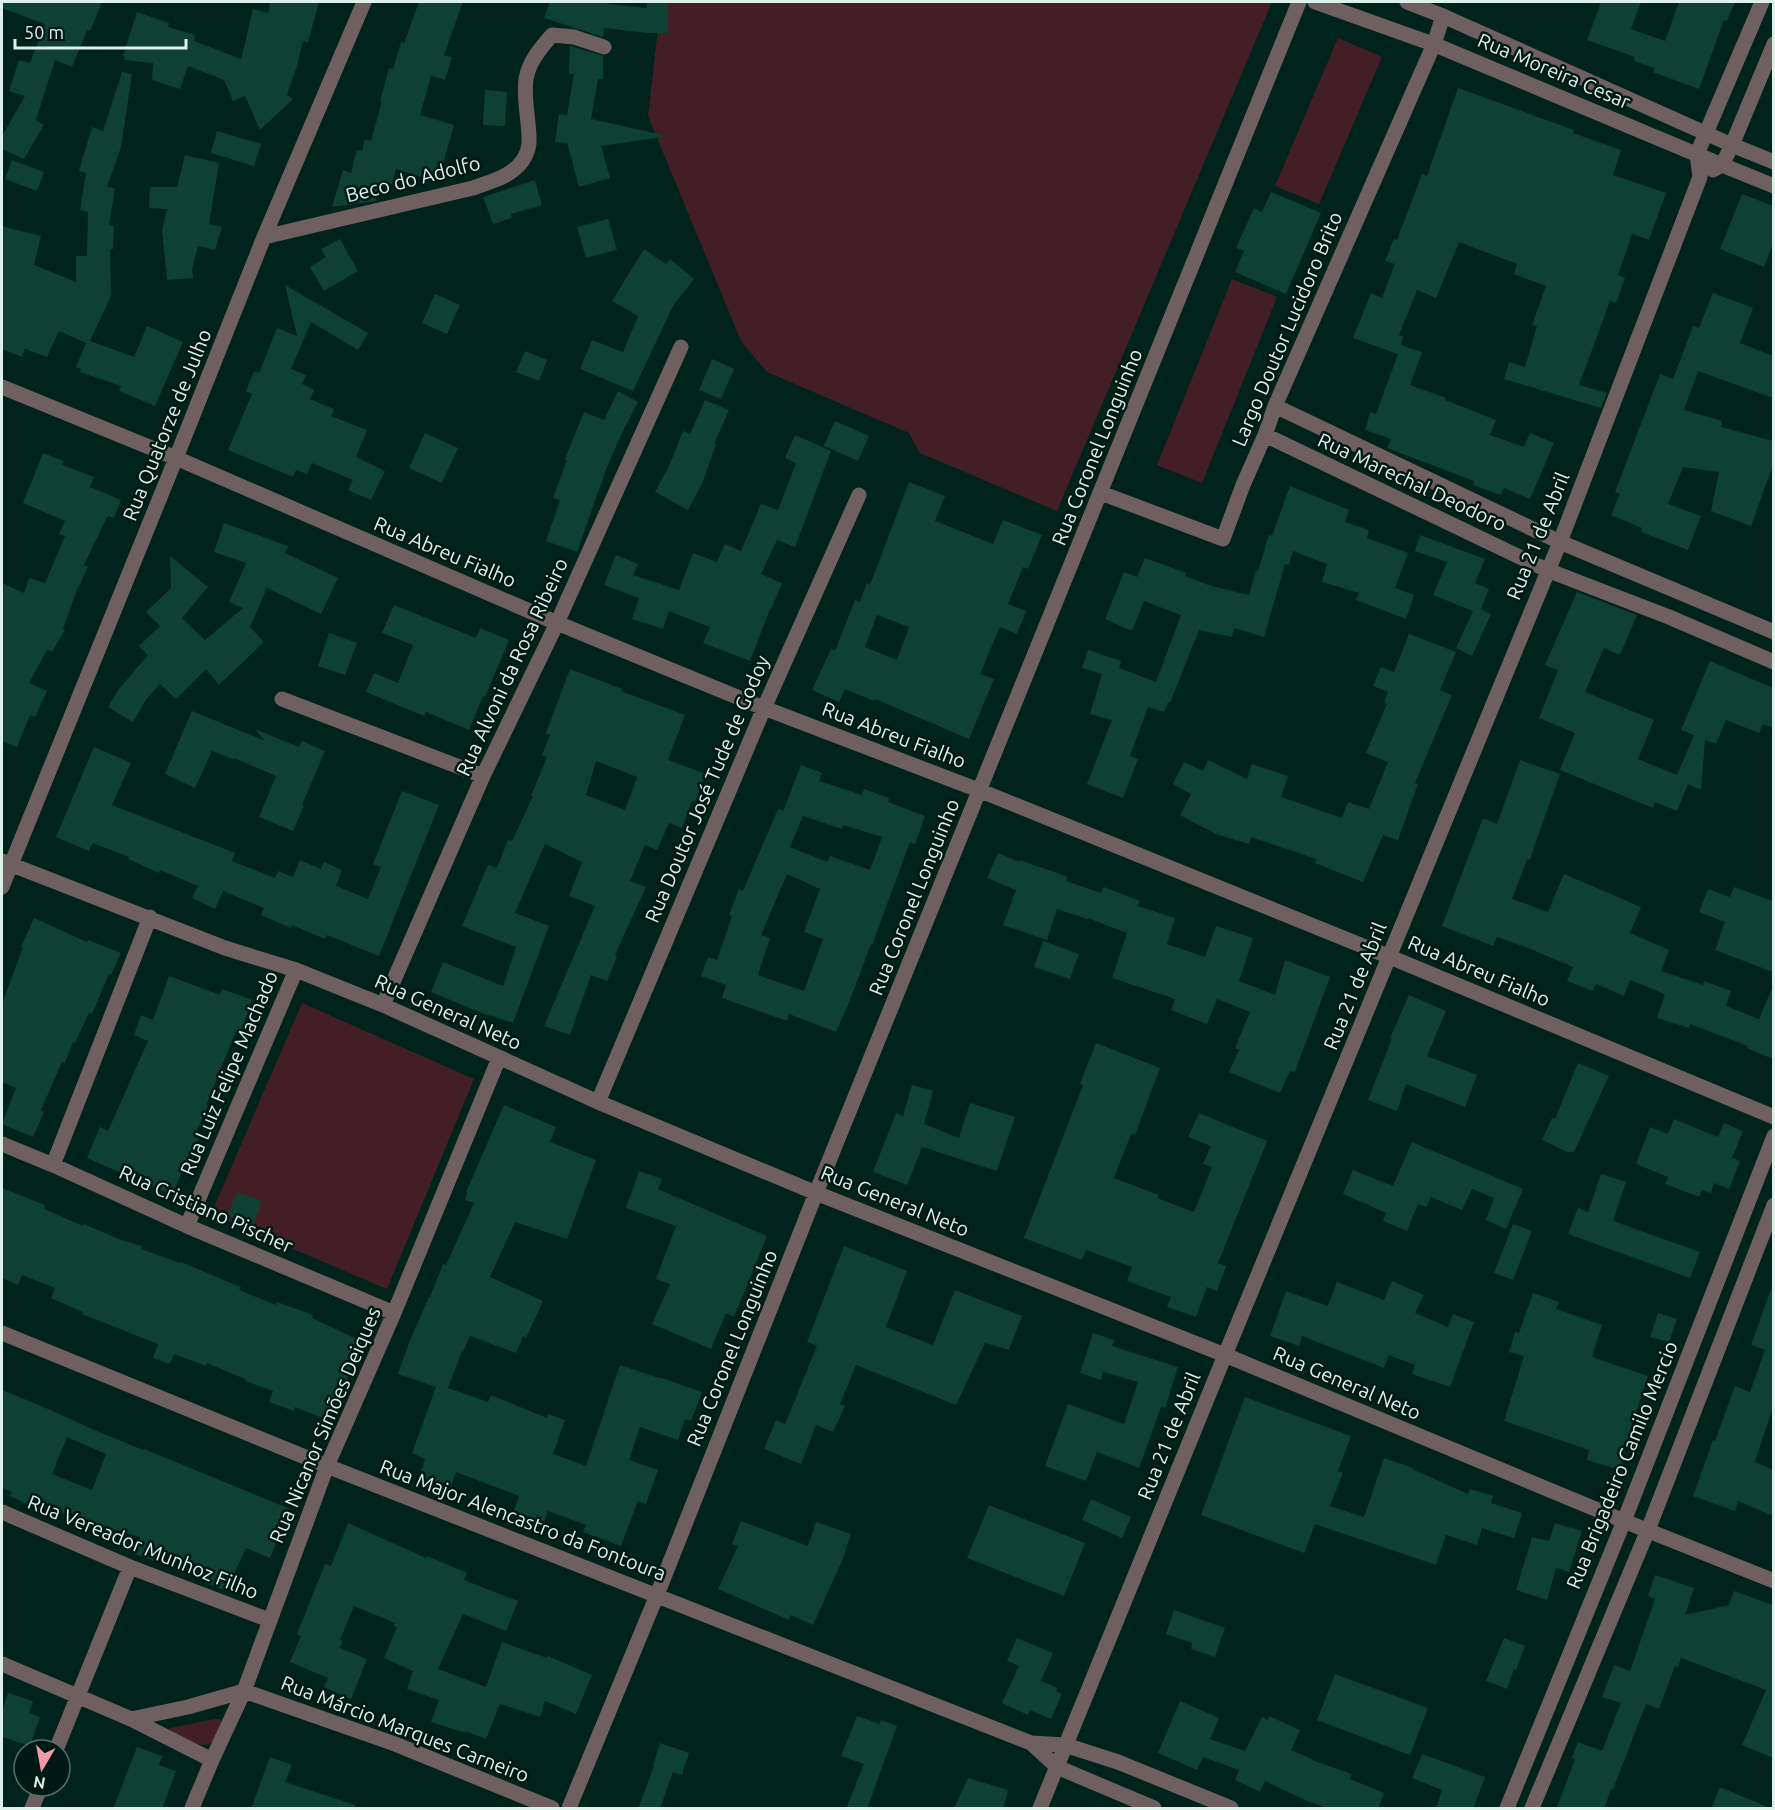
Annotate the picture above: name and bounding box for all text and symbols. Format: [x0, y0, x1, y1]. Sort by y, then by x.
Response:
scale bar [15, 12, 186, 50]
text: 50 m [24, 22, 64, 42]
street label: Rua Moreira Cesar [1474, 28, 1634, 113]
street label: Beco do Adolfo [343, 151, 483, 206]
street label: Largo Doutor Lucidoro Brito [1227, 208, 1346, 449]
street label: Rua Quatorze de Julho [118, 326, 216, 524]
street label: Rua Coronel Longuinho [1047, 345, 1147, 548]
street label: Rua Marechal Deodoro [1314, 428, 1510, 535]
street label: Rua 21 de Abril [1501, 469, 1574, 603]
street label: Rua Abreu Fialho [371, 511, 520, 592]
street label: Rua Alvoni da Rosa Ribeiro [451, 554, 572, 779]
street label: Rua Doutor José Tude de Godoy [640, 651, 774, 926]
street label: Rua Abreu Fialho [819, 697, 969, 773]
street label: Rua Coronel Longuinho [864, 795, 964, 998]
street label: Rua 21 de Abril [1318, 919, 1391, 1053]
street label: Rua Abreu Fialho [1405, 930, 1554, 1011]
street label: Rua Luiz Felipe Machado [175, 967, 282, 1179]
street label: Rua General Neto [371, 969, 525, 1054]
street label: Rua Cristiano Pischer [116, 1160, 297, 1257]
street label: Rua General Neto [818, 1160, 973, 1241]
street label: Rua Coronel Longuinho [682, 1246, 782, 1449]
street label: Rua Nicanor Simões Deiques [264, 1303, 385, 1546]
street label: Rua Brigadeiro Camilo Mercio [1561, 1338, 1682, 1592]
street label: Rua General Neto [1270, 1341, 1424, 1424]
street label: Rua 21 de Abril [1132, 1369, 1205, 1503]
street label: Rua Major Alencastro da Fontoura [377, 1454, 670, 1585]
street label: Rua Vereador Munhoz Filho [24, 1490, 262, 1603]
street label: Rua Márcio Marques Carneiro [278, 1671, 532, 1787]
north arrow [12, 1738, 72, 1798]
text: N [32, 1773, 47, 1793]

